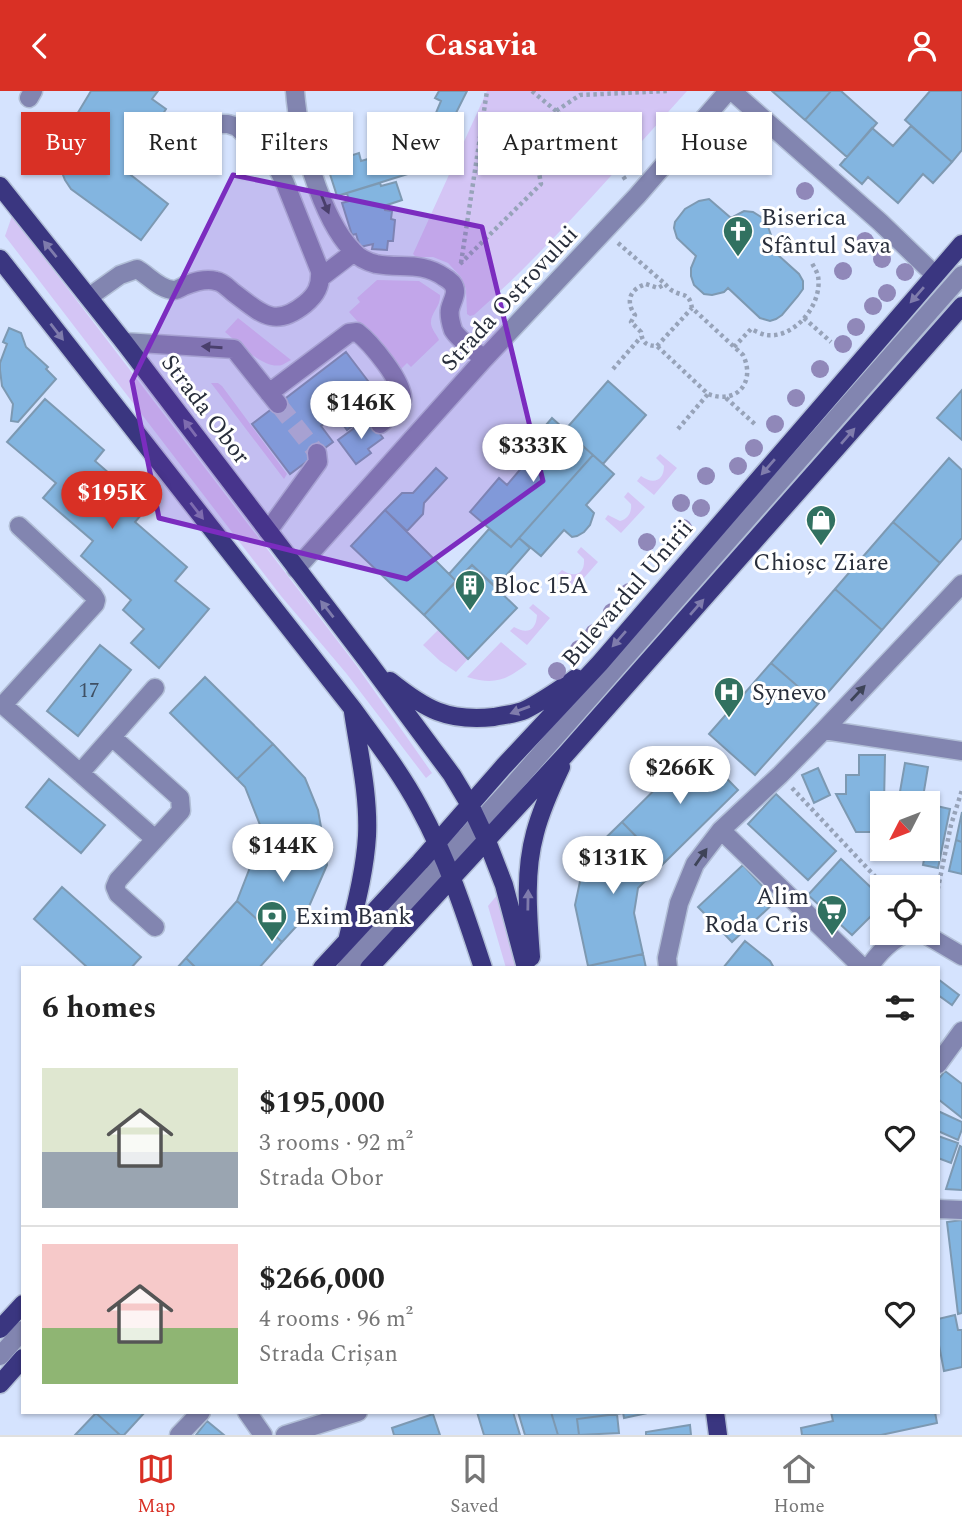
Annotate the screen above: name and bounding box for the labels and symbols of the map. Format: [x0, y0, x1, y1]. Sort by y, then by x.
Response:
one-way arrow [320, 193, 331, 214]
place label: Biserica Sfântul Sava [761, 200, 891, 264]
church icon: Biserica Sfântul Sava [721, 214, 755, 258]
street label: Strada Ostrovului [432, 218, 587, 380]
one-way arrow [43, 240, 58, 257]
one-way arrow [910, 287, 925, 304]
one-way arrow [50, 322, 65, 340]
one-way arrow [201, 341, 223, 352]
street label: Strada Obor [152, 347, 259, 472]
pin: $146K [312, 381, 410, 441]
one-way arrow [182, 420, 197, 438]
pin: $333K [484, 425, 582, 484]
one-way arrow [839, 428, 855, 445]
one-way arrow [761, 459, 776, 476]
pin: $195K [63, 471, 161, 531]
one-way arrow [190, 501, 205, 519]
shop icon: Chioșc Ziare [804, 503, 838, 547]
street label: Bulevardul Unirii [553, 512, 702, 675]
place label: Chioșc Ziare [753, 545, 889, 581]
building icon: Bloc 15A [453, 568, 487, 612]
place label: Bloc 15A [493, 568, 588, 604]
one-way arrow [689, 598, 704, 615]
one-way arrow [320, 601, 335, 619]
one-way arrow [612, 631, 627, 648]
house number: 17 [79, 675, 100, 707]
hospital icon: Synevo [712, 675, 746, 719]
place label: Synevo [752, 675, 827, 711]
one-way arrow [850, 685, 867, 702]
one-way arrow [510, 705, 531, 716]
pin: $266K [631, 747, 729, 806]
north arrow [870, 791, 940, 861]
pin: $144K [234, 825, 332, 884]
pin: $131K [564, 837, 662, 896]
one-way arrow [694, 848, 708, 866]
place label: Alim Roda Cris [704, 879, 809, 943]
one-way arrow [522, 888, 534, 910]
supermarket icon: Alim Roda Cris [815, 893, 849, 937]
bank icon: Exim Bank [255, 899, 289, 943]
place label: Exim Bank [295, 899, 412, 935]

